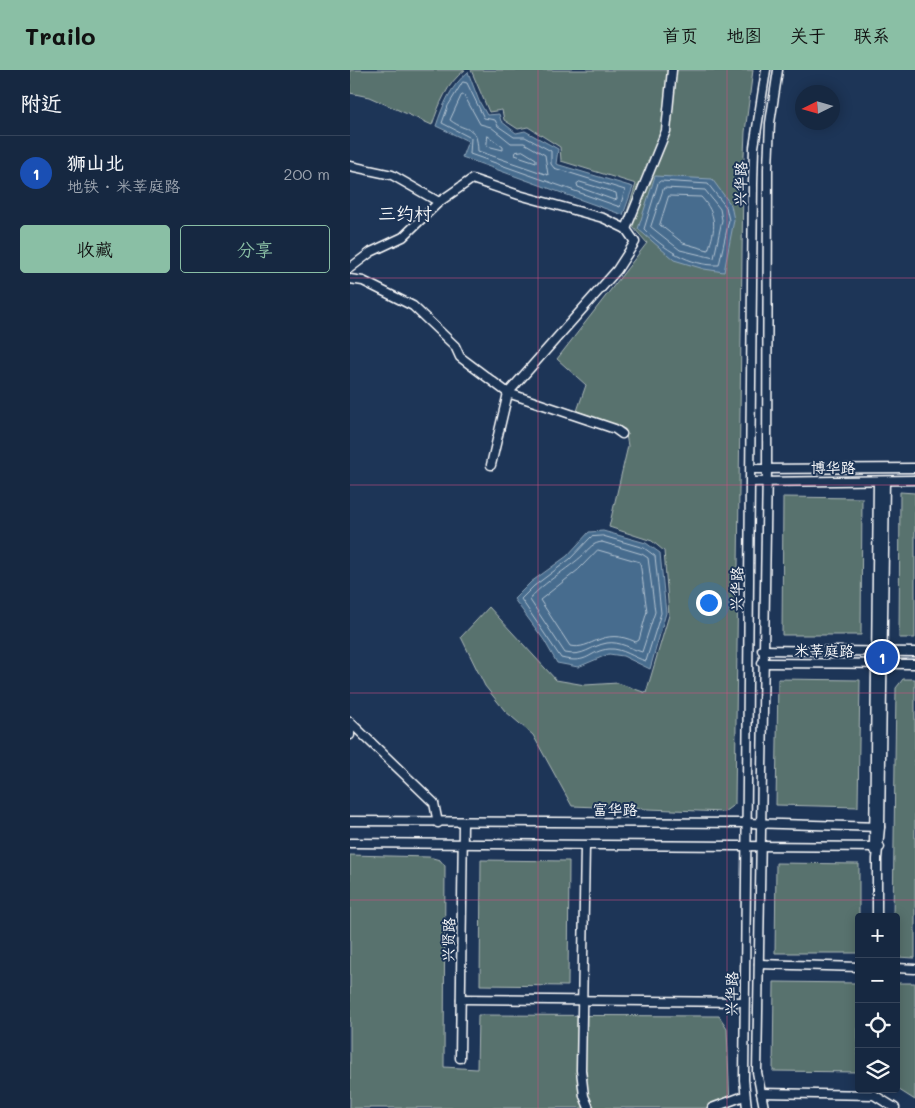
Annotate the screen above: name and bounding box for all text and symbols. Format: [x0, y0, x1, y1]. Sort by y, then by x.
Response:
text: Trailo [25, 20, 96, 51]
text: 首页 [662, 23, 698, 47]
text: 地图 [726, 23, 762, 47]
text: 关于 [790, 23, 826, 47]
text: 联系 [854, 23, 890, 47]
north arrow [795, 85, 840, 130]
text: 附近 [20, 89, 62, 116]
text: 狮山北 [67, 150, 124, 175]
street label: 兴华路 [730, 161, 750, 207]
text: 1 [32, 163, 40, 184]
text: 200 m [283, 163, 330, 184]
text: 地铁 · 米莘庭路 [67, 175, 180, 196]
district label: 三约村 [378, 201, 432, 225]
button: 收藏 [20, 225, 170, 273]
button: 分享 [180, 225, 330, 273]
street label: 博华路 [810, 457, 856, 477]
street label: 兴华路 [726, 566, 746, 612]
your location [696, 590, 722, 616]
pin: 1 [866, 638, 898, 676]
street label: 米莘庭路 [794, 639, 854, 661]
street label: 富华路 [592, 799, 638, 819]
map controls [855, 913, 900, 1093]
button: + [855, 913, 900, 958]
street label: 兴贤路 [438, 917, 458, 963]
button: − [855, 958, 900, 1003]
street label: 兴华路 [721, 971, 741, 1017]
button: locate [855, 1003, 900, 1048]
button: layers [855, 1048, 900, 1093]

